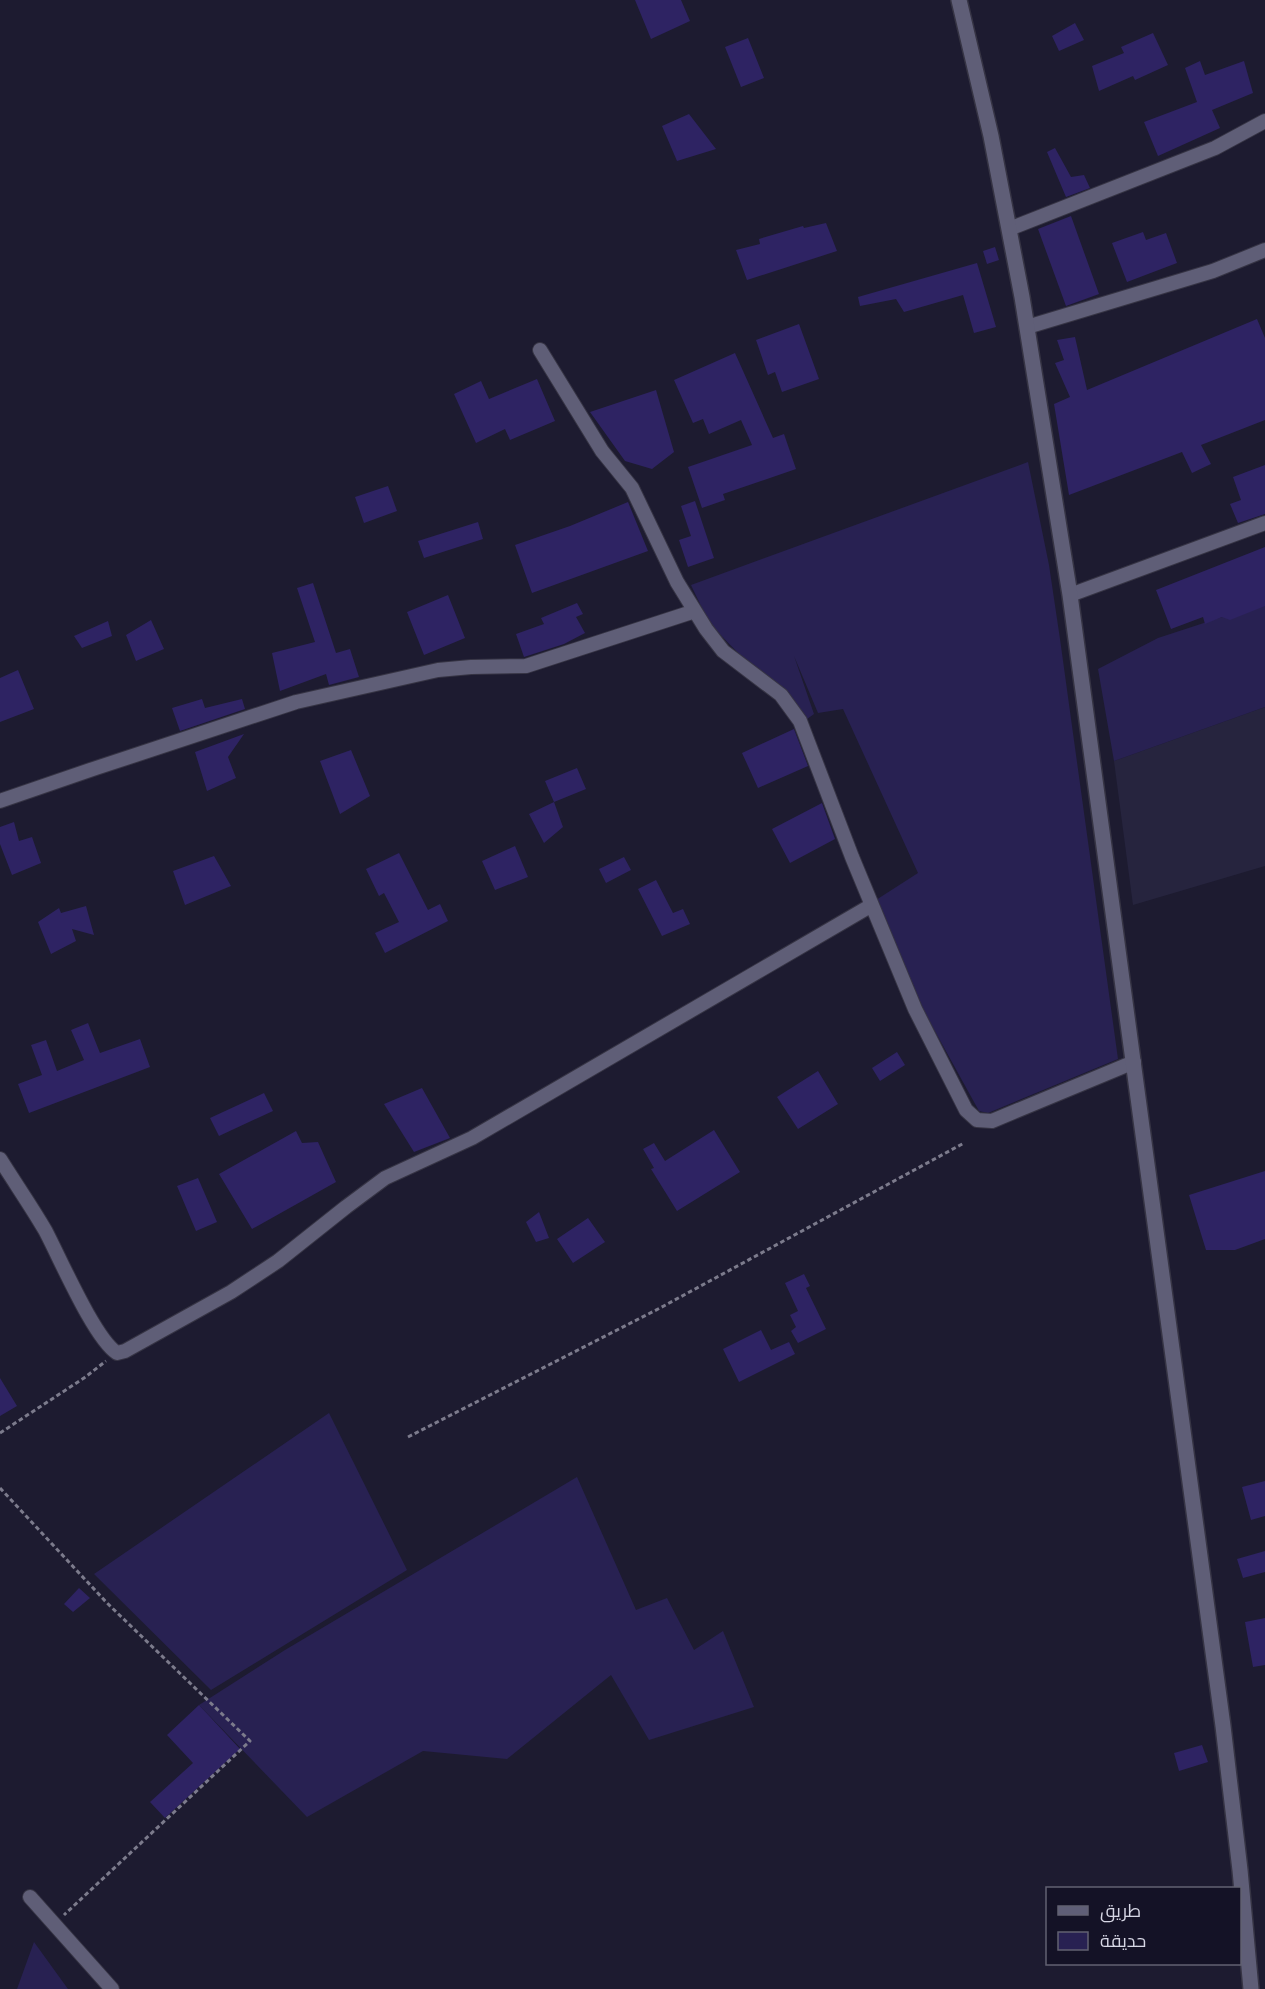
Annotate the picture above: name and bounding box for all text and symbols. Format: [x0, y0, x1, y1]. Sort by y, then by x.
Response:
legend [1046, 1887, 1241, 1965]
text: طريق [1100, 1900, 1141, 1923]
text: حديقة [1100, 1930, 1146, 1952]

